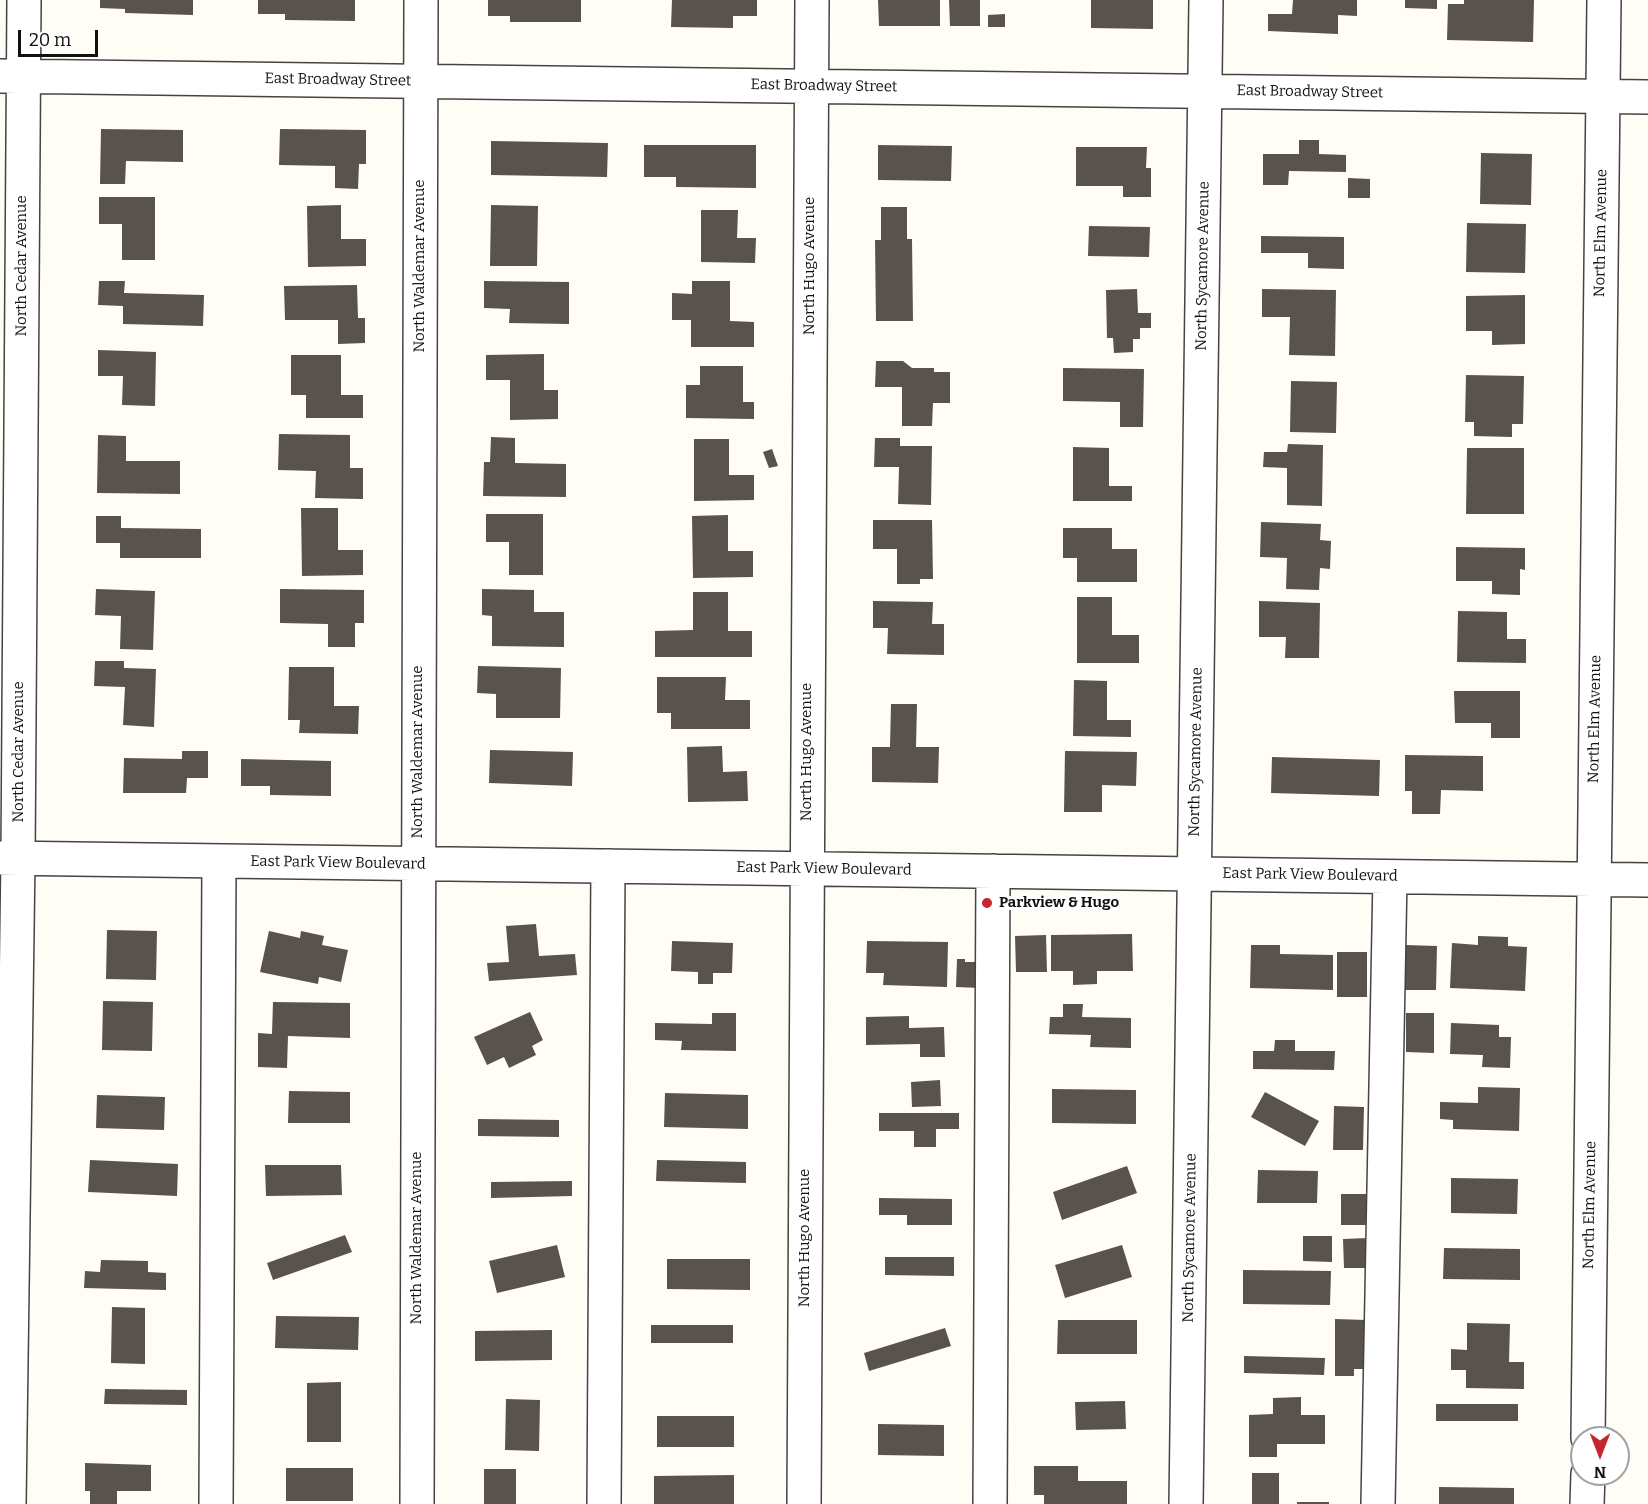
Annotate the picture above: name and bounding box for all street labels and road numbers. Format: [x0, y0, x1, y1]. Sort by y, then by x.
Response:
street label: East Broadway Street [265, 70, 411, 90]
street label: East Broadway Street [751, 76, 897, 96]
street label: East Broadway Street [1237, 82, 1383, 102]
street label: North Elm Avenue [1591, 169, 1611, 297]
street label: North Waldemar Avenue [411, 179, 429, 353]
street label: North Sycamore Avenue [1193, 181, 1213, 351]
street label: North Cedar Avenue [13, 195, 31, 337]
street label: North Hugo Avenue [801, 197, 819, 335]
street label: North Elm Avenue [1585, 655, 1605, 783]
street label: North Waldemar Avenue [409, 665, 427, 839]
street label: North Sycamore Avenue [1186, 667, 1206, 837]
street label: North Cedar Avenue [10, 681, 28, 823]
street label: North Hugo Avenue [798, 683, 816, 821]
street label: East Park View Boulevard [250, 852, 426, 874]
street label: East Park View Boulevard [736, 858, 912, 880]
street label: East Park View Boulevard [1222, 864, 1398, 886]
street label: North Elm Avenue [1580, 1141, 1600, 1269]
street label: North Waldemar Avenue [408, 1151, 426, 1325]
street label: North Sycamore Avenue [1180, 1153, 1200, 1323]
street label: North Hugo Avenue [796, 1169, 814, 1307]

